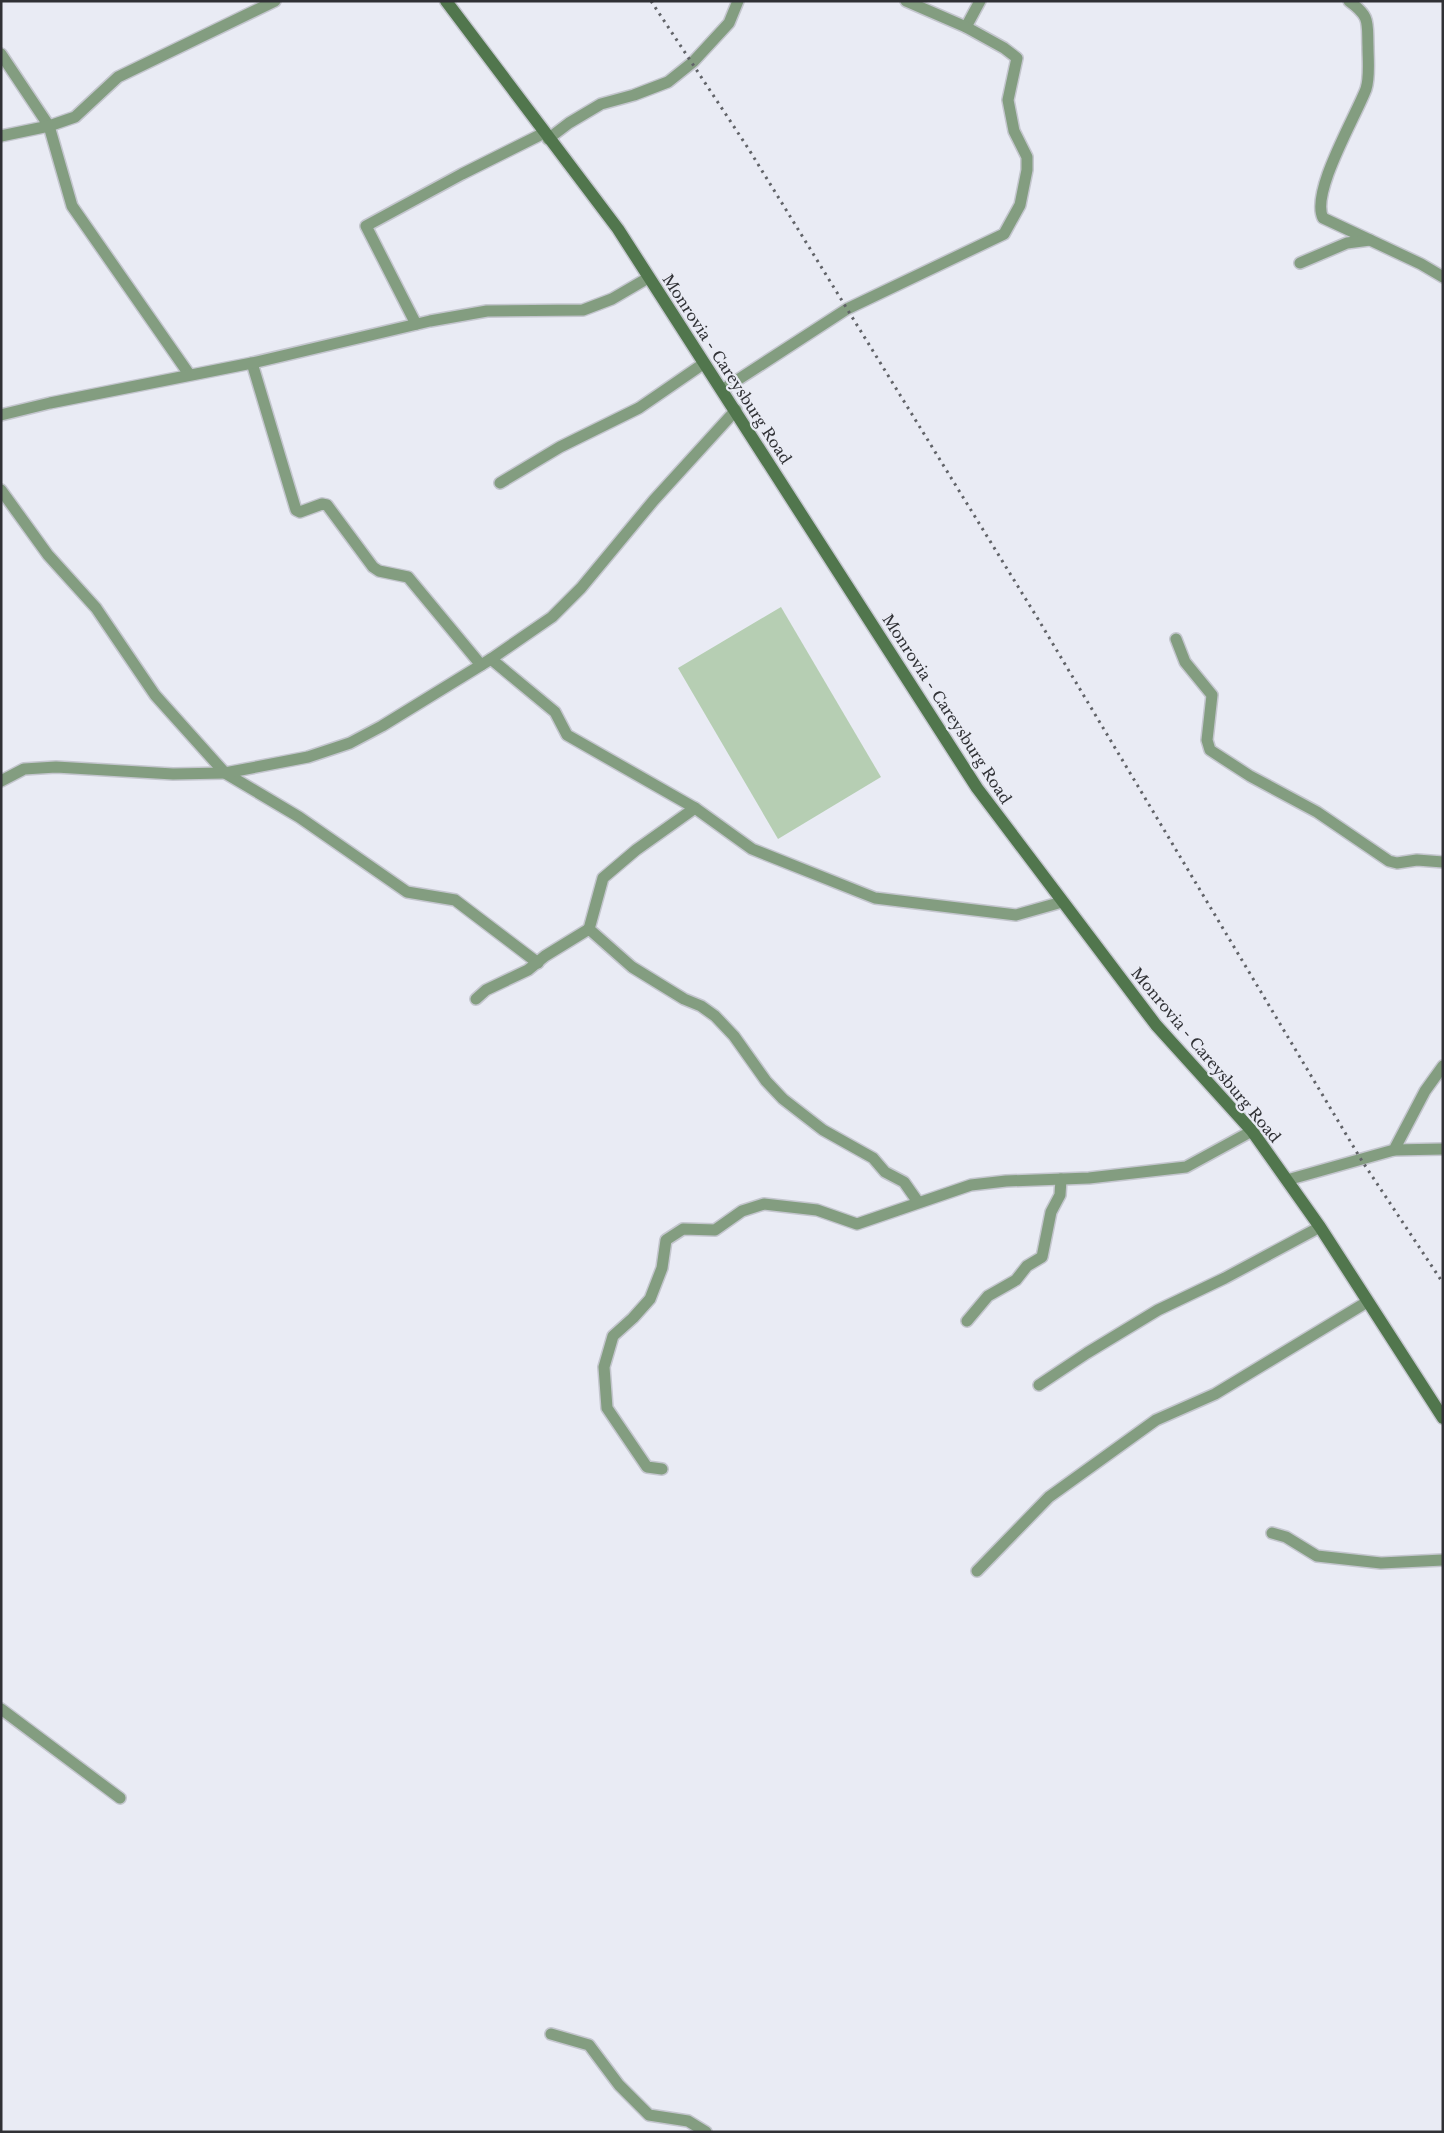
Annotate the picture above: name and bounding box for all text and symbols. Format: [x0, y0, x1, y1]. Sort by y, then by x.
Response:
street label: Monrovia - Careysburg Road [658, 271, 796, 467]
street label: Monrovia - Careysburg Road [878, 611, 1016, 807]
street label: Monrovia - Careysburg Road [1127, 964, 1285, 1146]

